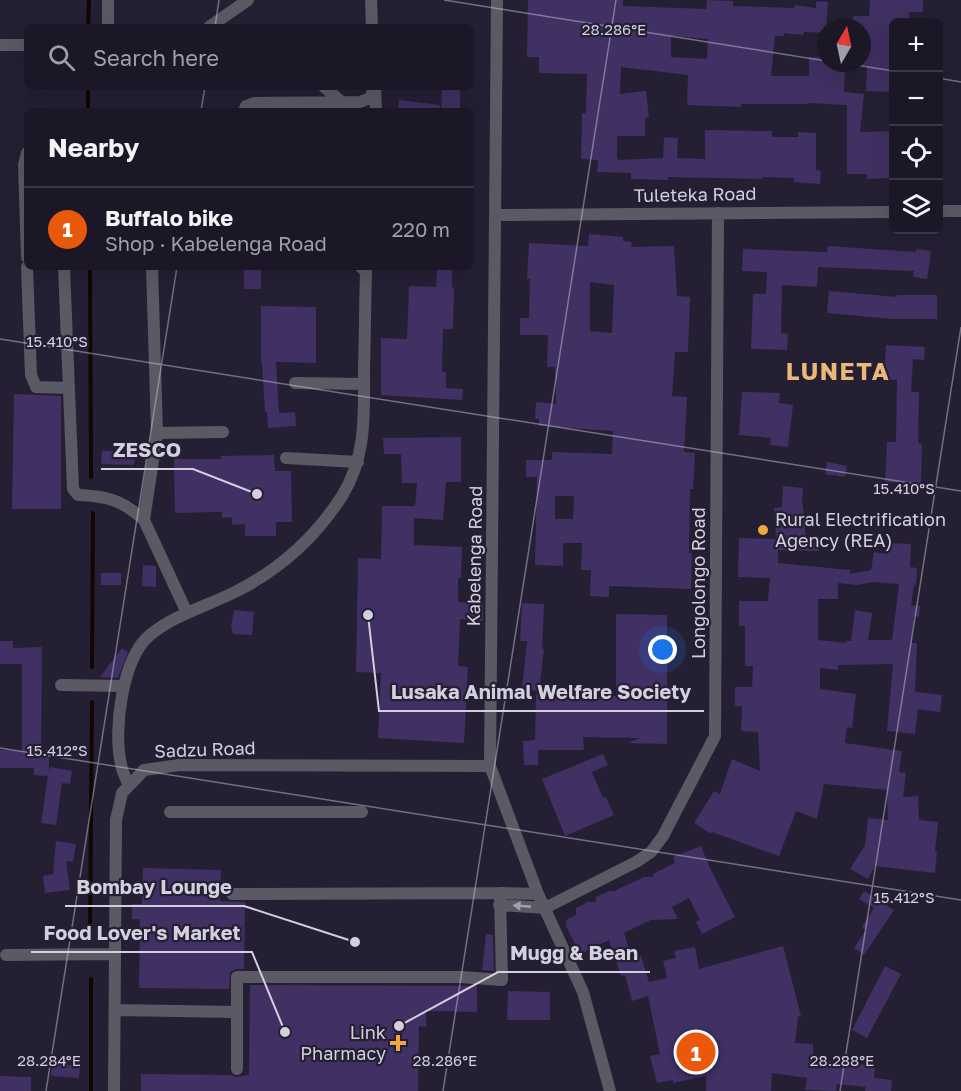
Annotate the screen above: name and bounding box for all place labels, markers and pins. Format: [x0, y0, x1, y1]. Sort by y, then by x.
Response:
callout: ZESCO [101, 431, 193, 469]
place label: Rural Electrification Agency (REA) [775, 508, 946, 551]
marker: Rural Electrification Agency (REA) [756, 523, 770, 537]
callout: Lusaka Animal Welfare Society [379, 673, 704, 711]
callout: Bombay Lounge [65, 868, 244, 906]
callout: Food Lover's Market [31, 914, 252, 952]
callout: Mugg & Bean [498, 934, 650, 972]
place label: Link Pharmacy [300, 1021, 386, 1064]
pin: 1 [676, 1030, 716, 1074]
marker: Link Pharmacy [391, 1036, 405, 1050]

